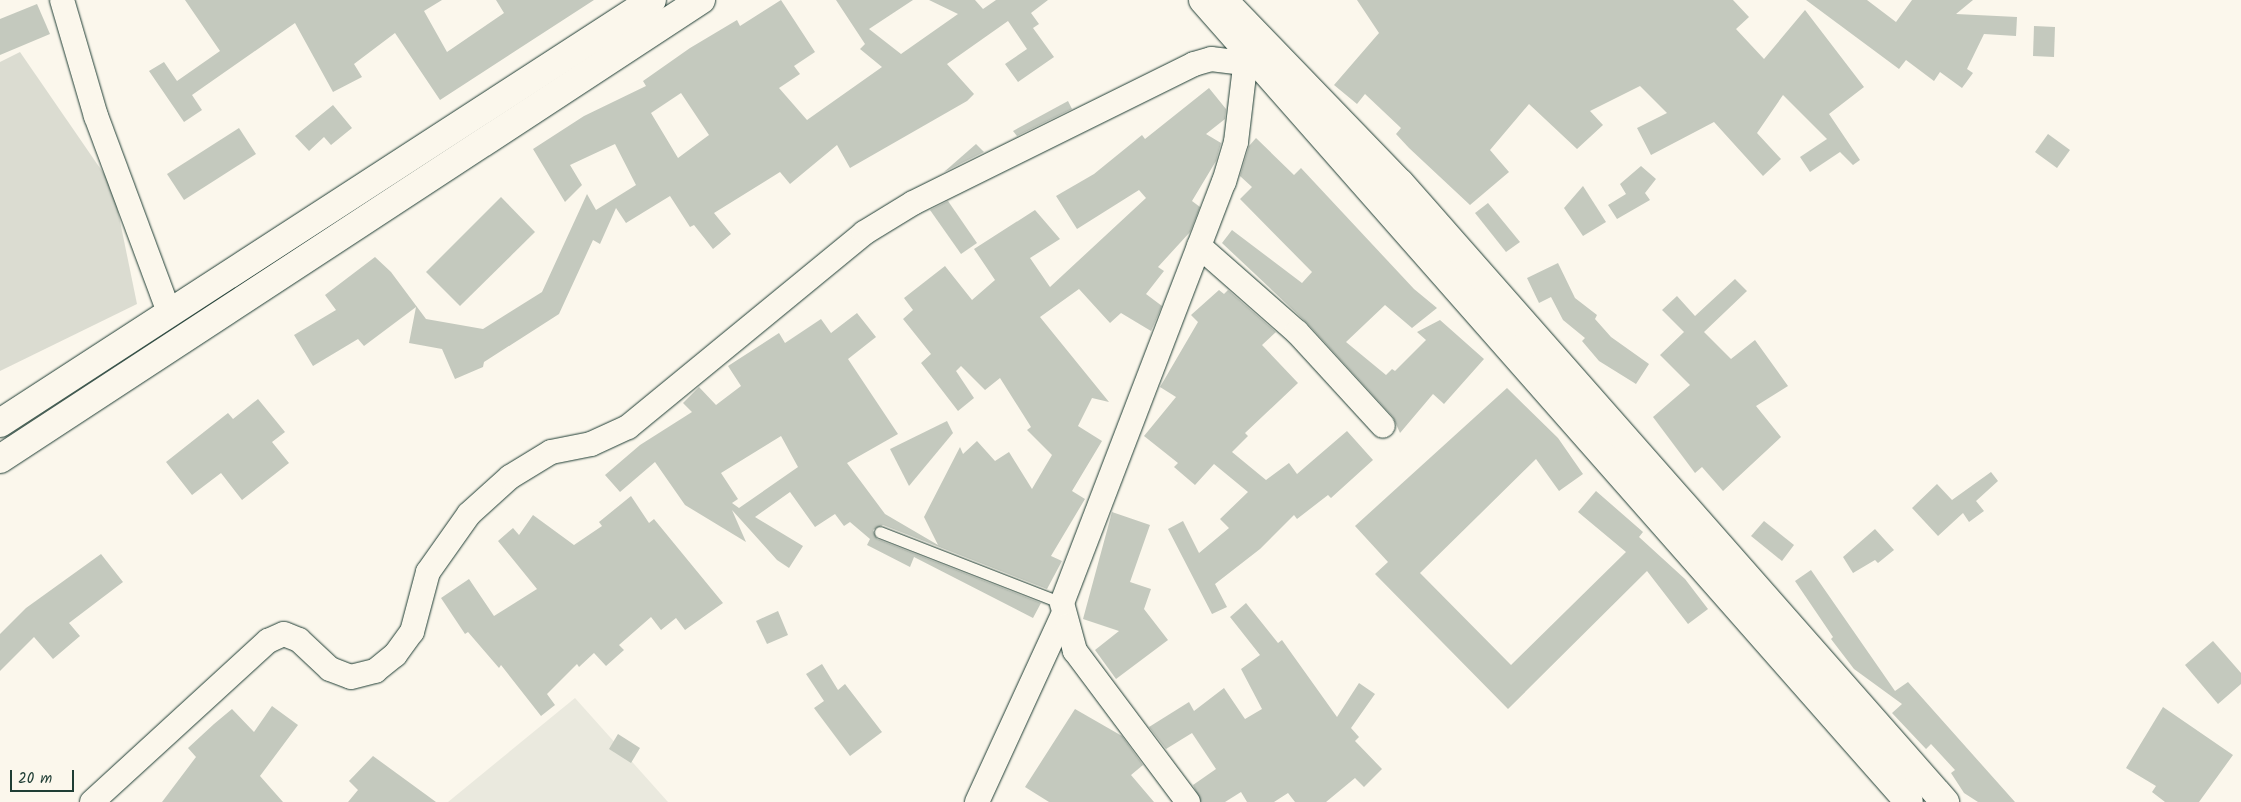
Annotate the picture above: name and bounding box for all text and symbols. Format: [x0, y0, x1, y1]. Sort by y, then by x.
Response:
scale bar [12, 760, 76, 792]
text: 20 m [18, 767, 52, 791]

